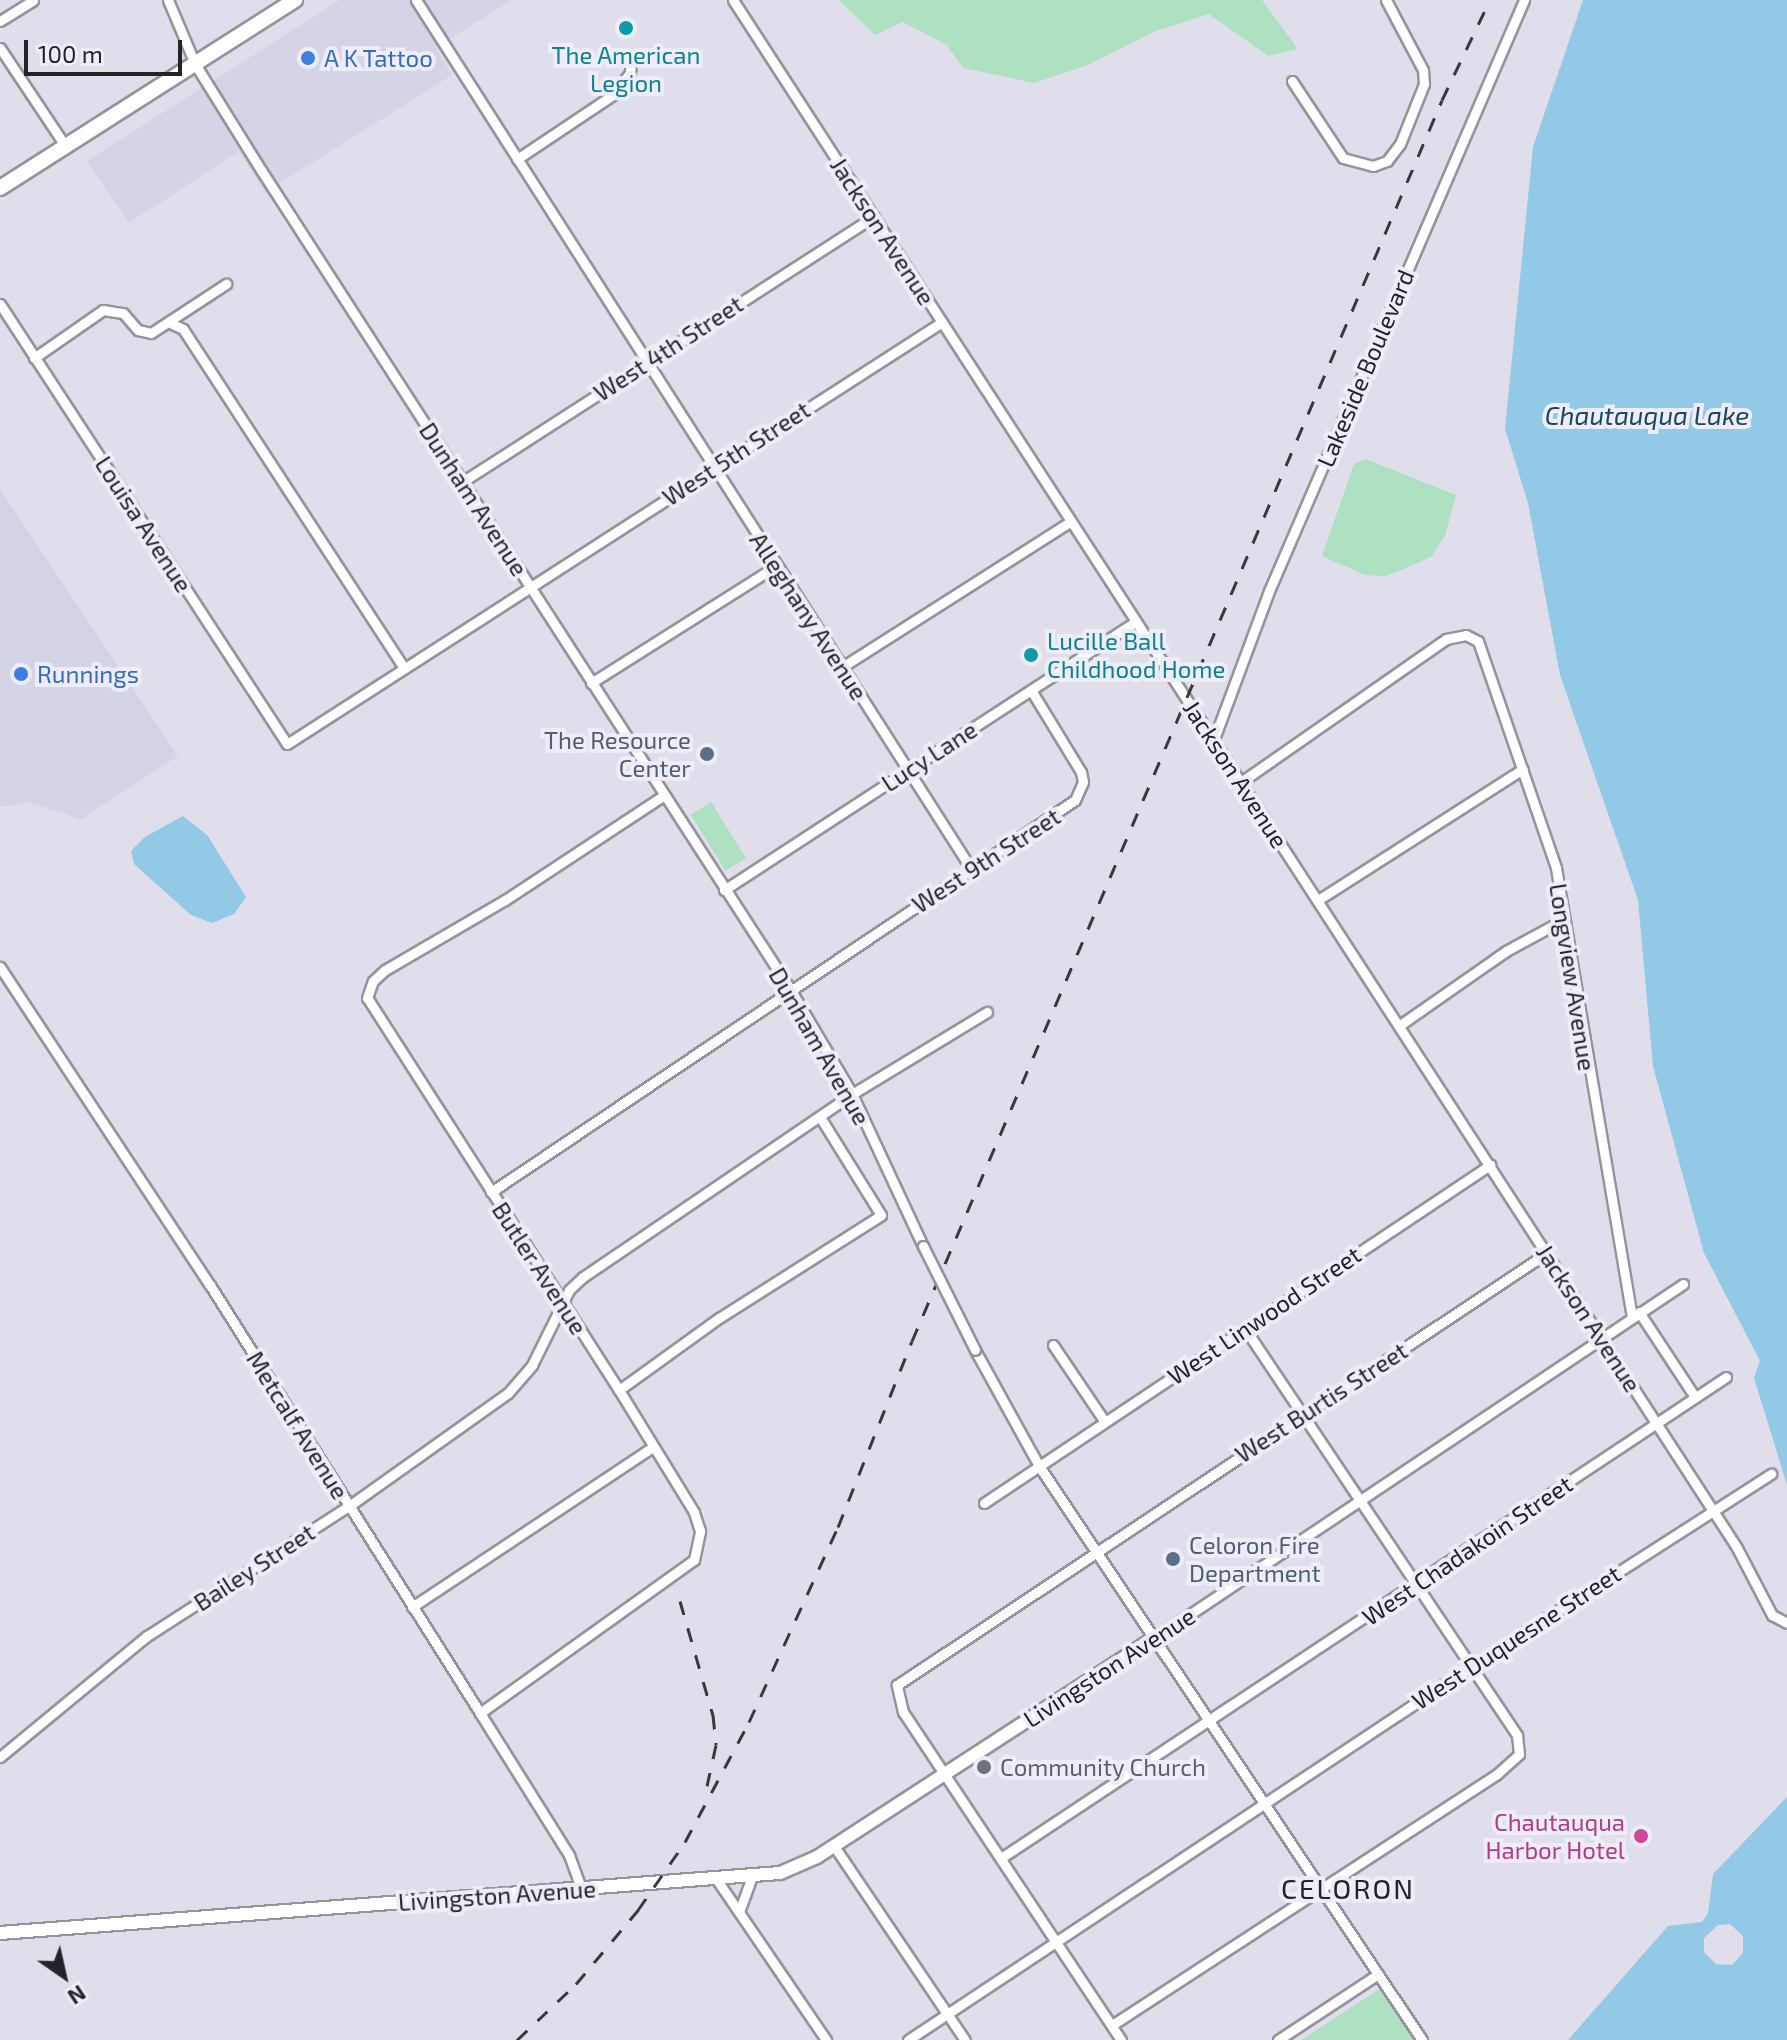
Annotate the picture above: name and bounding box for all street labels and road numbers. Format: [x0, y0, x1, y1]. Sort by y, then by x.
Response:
street label: Jackson Avenue [824, 152, 942, 310]
street label: Lakeside Boulevard [1310, 265, 1420, 471]
street label: West 4th Street [588, 289, 748, 407]
street label: West 5th Street [657, 395, 815, 511]
street label: Dunham Avenue [414, 417, 534, 581]
street label: Louisa Avenue [89, 450, 199, 598]
street label: Alleghany Avenue [744, 526, 874, 706]
street label: Jackson Avenue [1177, 695, 1295, 853]
street label: Lucy Lane [876, 714, 982, 798]
street label: West 9th Street [907, 801, 1065, 919]
street label: Longview Avenue [1544, 881, 1602, 1073]
street label: Dunham Avenue [763, 962, 877, 1130]
street label: Butler Avenue [486, 1196, 594, 1340]
street label: Jackson Avenue [1530, 1239, 1648, 1397]
street label: West Linwood Street [1162, 1240, 1366, 1390]
street label: West Burtis Street [1230, 1336, 1412, 1468]
street label: Metcalf Avenue [241, 1345, 355, 1505]
street label: West Chadakoin Street [1357, 1469, 1577, 1631]
street label: Bailey Street [188, 1517, 320, 1617]
street label: West Duquesne Street [1406, 1559, 1626, 1715]
street label: Livingston Avenue [1018, 1601, 1200, 1733]
street label: Livingston Avenue [397, 1874, 597, 1916]

